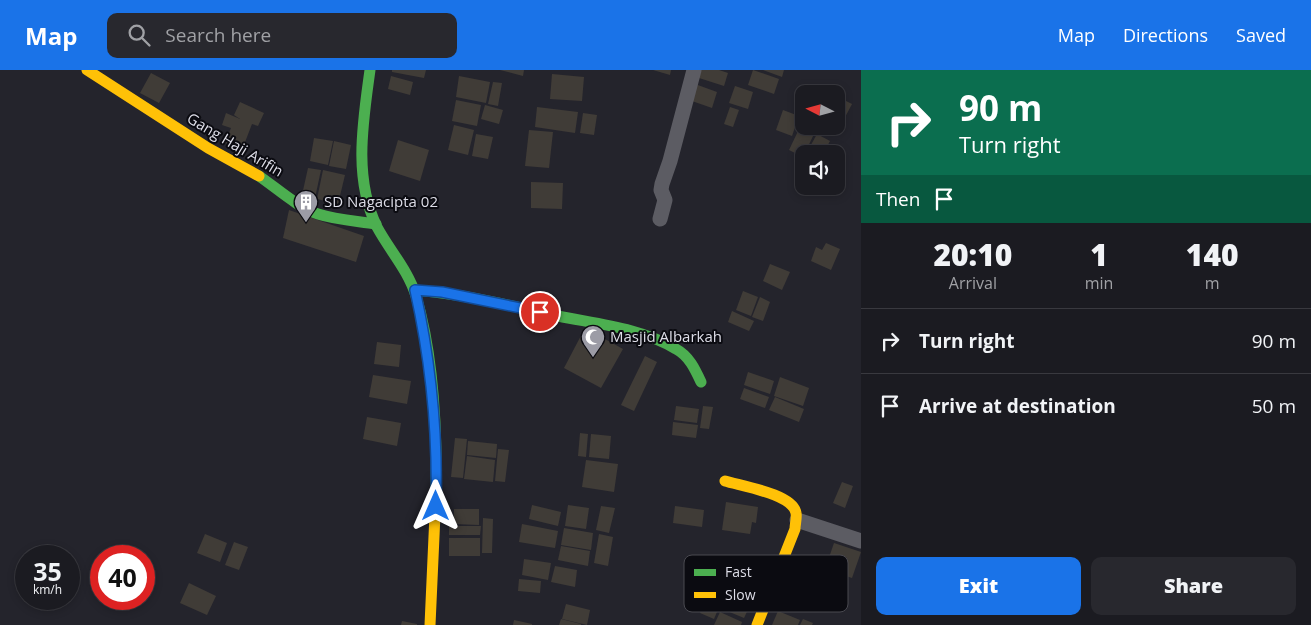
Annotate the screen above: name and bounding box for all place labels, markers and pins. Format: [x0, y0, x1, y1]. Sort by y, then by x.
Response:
building icon: SD Nagacipta 02 [293, 189, 319, 223]
place label: SD Nagacipta 02 [324, 191, 438, 211]
pin [519, 291, 561, 333]
mosque icon: Masjid Albarkah [580, 324, 606, 358]
place label: Masjid Albarkah [610, 326, 722, 346]

